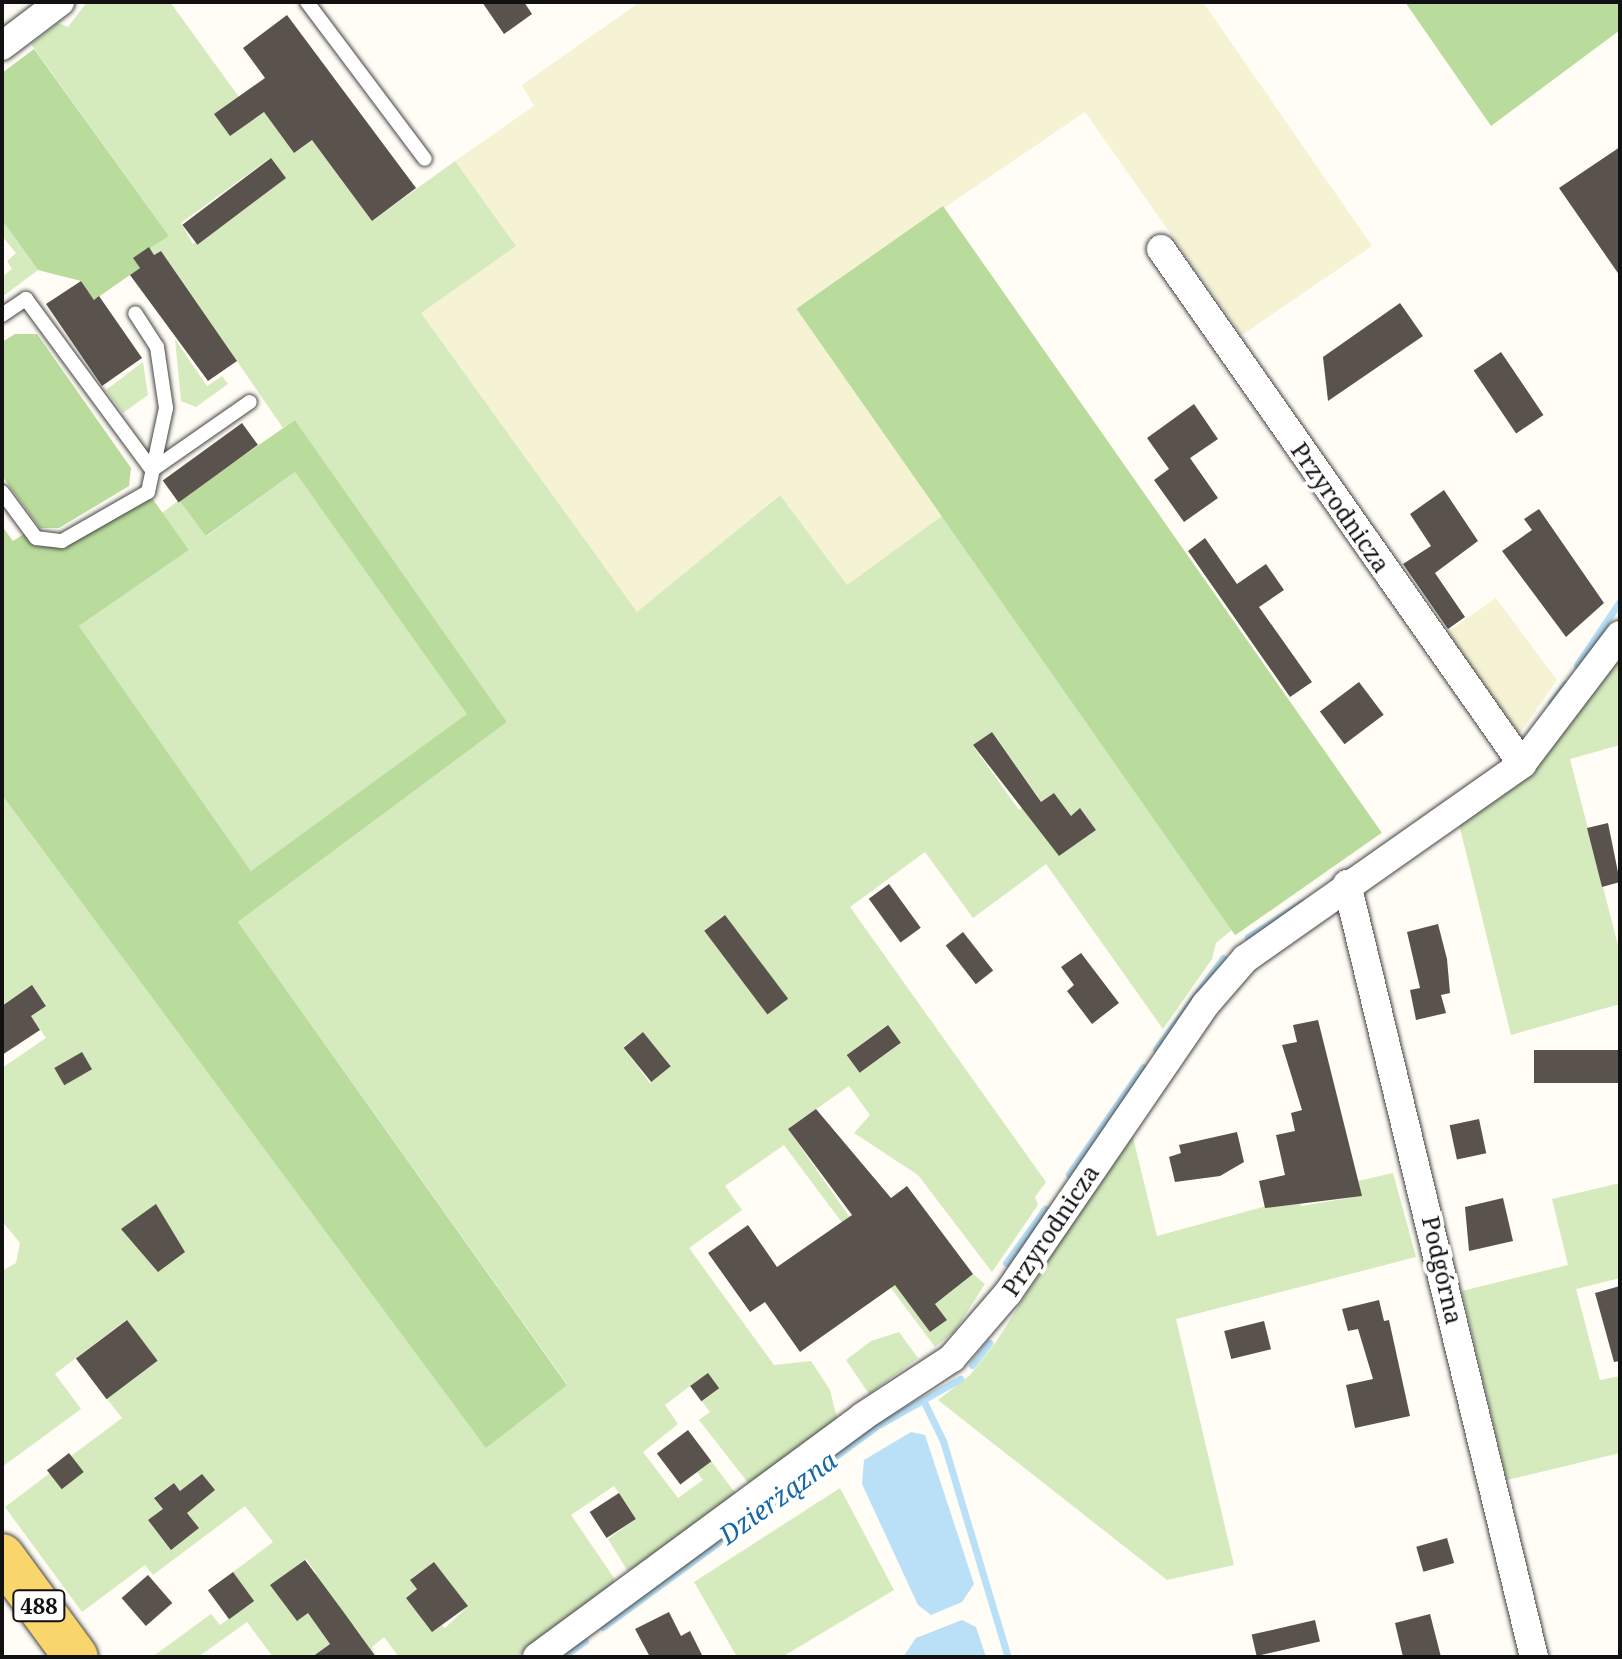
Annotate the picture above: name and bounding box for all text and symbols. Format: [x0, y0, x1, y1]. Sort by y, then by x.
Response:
street label: Przyrodnicza [1286, 436, 1396, 578]
street label: Przyrodnicza [995, 1159, 1105, 1301]
street label: Podgórna [1417, 1213, 1469, 1327]
water label: Dzierżązna [713, 1445, 843, 1551]
road number: 488 [11, 1588, 67, 1624]

